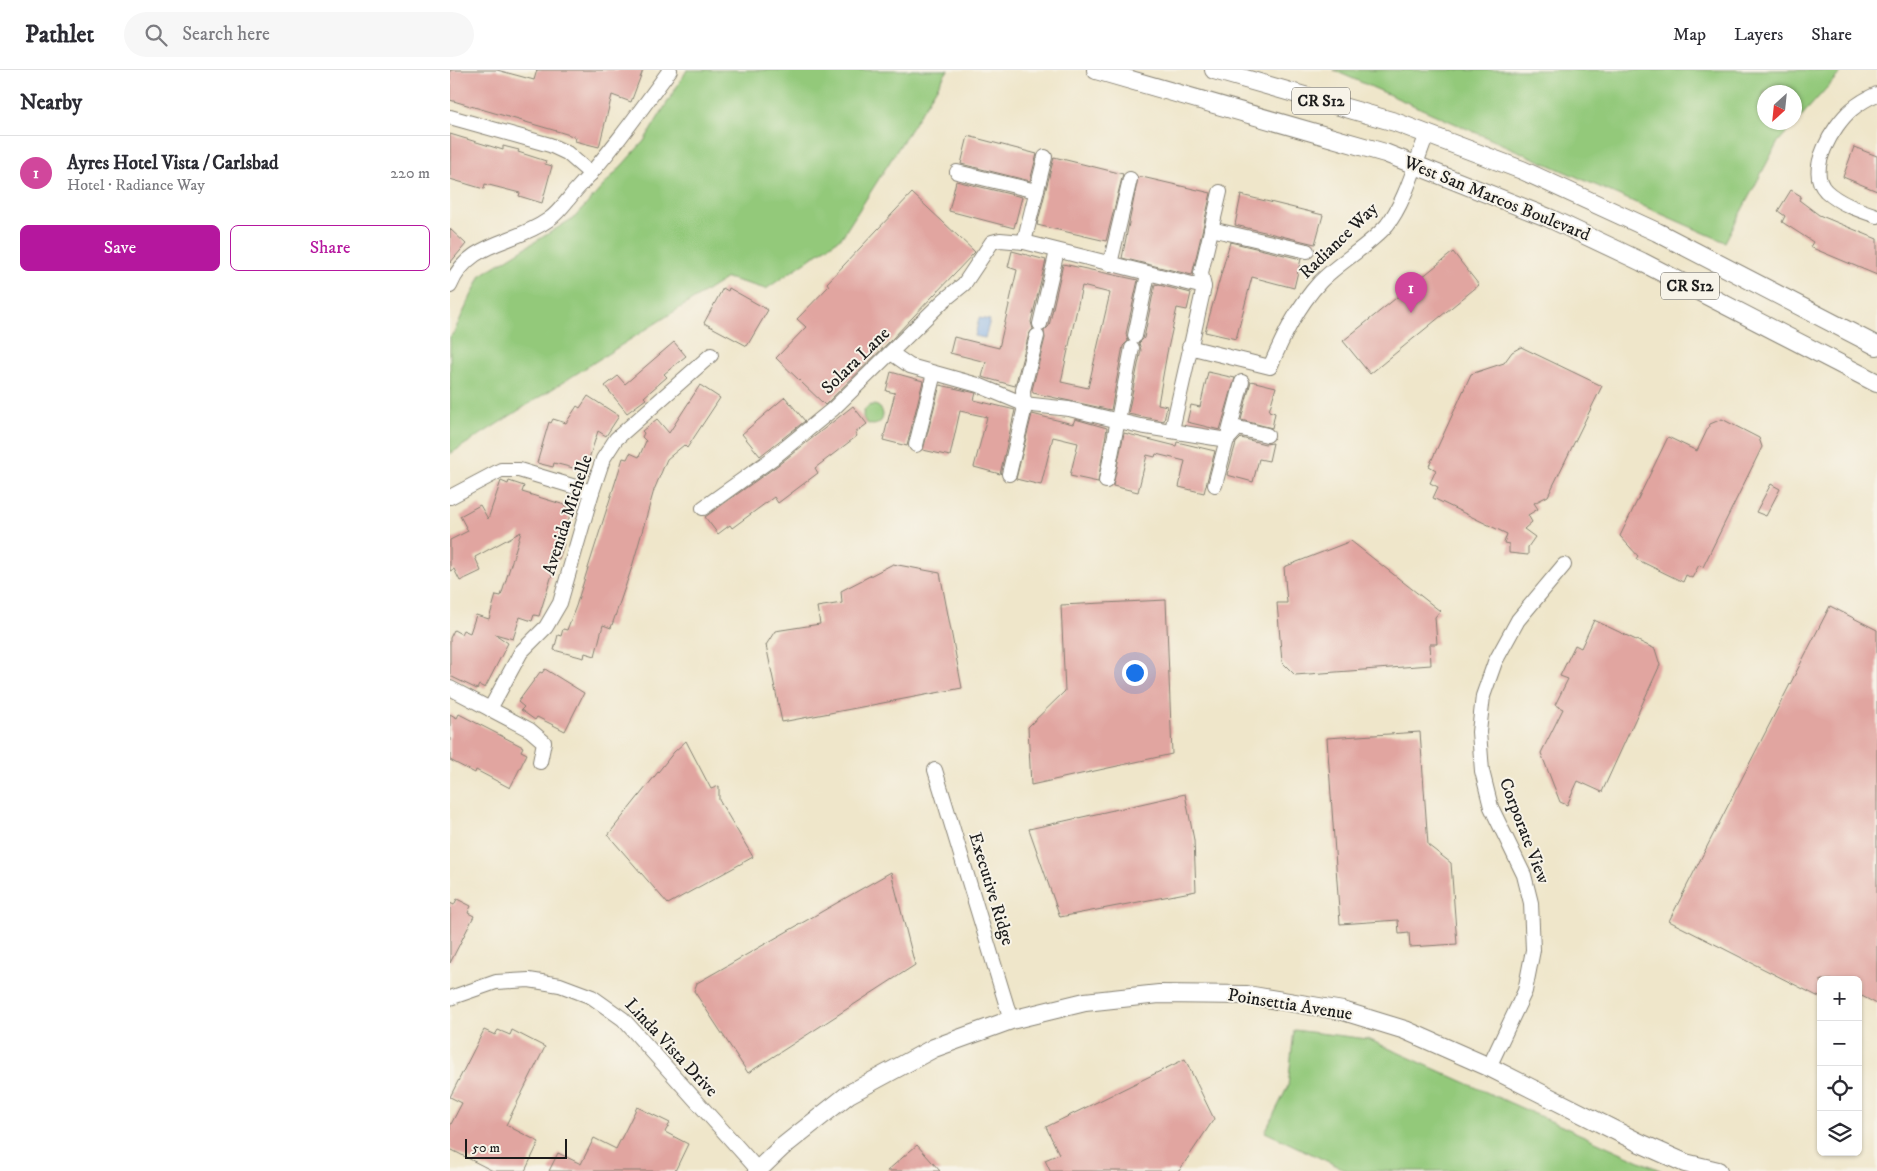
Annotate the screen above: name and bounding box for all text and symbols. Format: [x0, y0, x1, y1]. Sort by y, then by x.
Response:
search box [124, 12, 474, 57]
text: Pathlet [25, 20, 94, 50]
icon: search [142, 21, 170, 49]
text: Search here [182, 23, 270, 46]
text: Map [1673, 24, 1706, 46]
text: Layers [1734, 24, 1783, 46]
text: Share [1811, 24, 1852, 46]
north arrow [1757, 85, 1802, 130]
road number: CR S12 [1292, 88, 1350, 114]
text: Nearby [20, 90, 82, 116]
street label: West San Marcos Boulevard [1400, 151, 1593, 246]
text: Ayres Hotel Vista / Carlsbad [67, 152, 279, 175]
text: 1 [33, 163, 39, 183]
text: 220 m [390, 163, 430, 183]
text: Hotel · Radiance Way [67, 175, 205, 195]
street label: Radiance Way [1295, 198, 1383, 284]
button: Save [20, 225, 220, 271]
button: Share [230, 225, 430, 271]
pin: 1 [1395, 272, 1427, 313]
road number: CR S12 [1661, 272, 1719, 300]
street label: Solara Lane [817, 323, 895, 399]
street label: Avenida Michelle [538, 452, 598, 578]
your location [1122, 660, 1148, 686]
street label: Corporate View [1494, 775, 1554, 887]
street label: Executive Ridge [963, 830, 1019, 948]
map controls [1817, 976, 1862, 1156]
button: + [1817, 976, 1862, 1021]
street label: Poinsettia Avenue [1226, 984, 1354, 1026]
street label: Linda Vista Drive [620, 994, 722, 1102]
button: − [1817, 1021, 1862, 1066]
button: locate [1817, 1066, 1862, 1111]
button: layers [1817, 1111, 1862, 1156]
scale bar [465, 1136, 568, 1159]
text: 50 m [472, 1139, 500, 1157]

